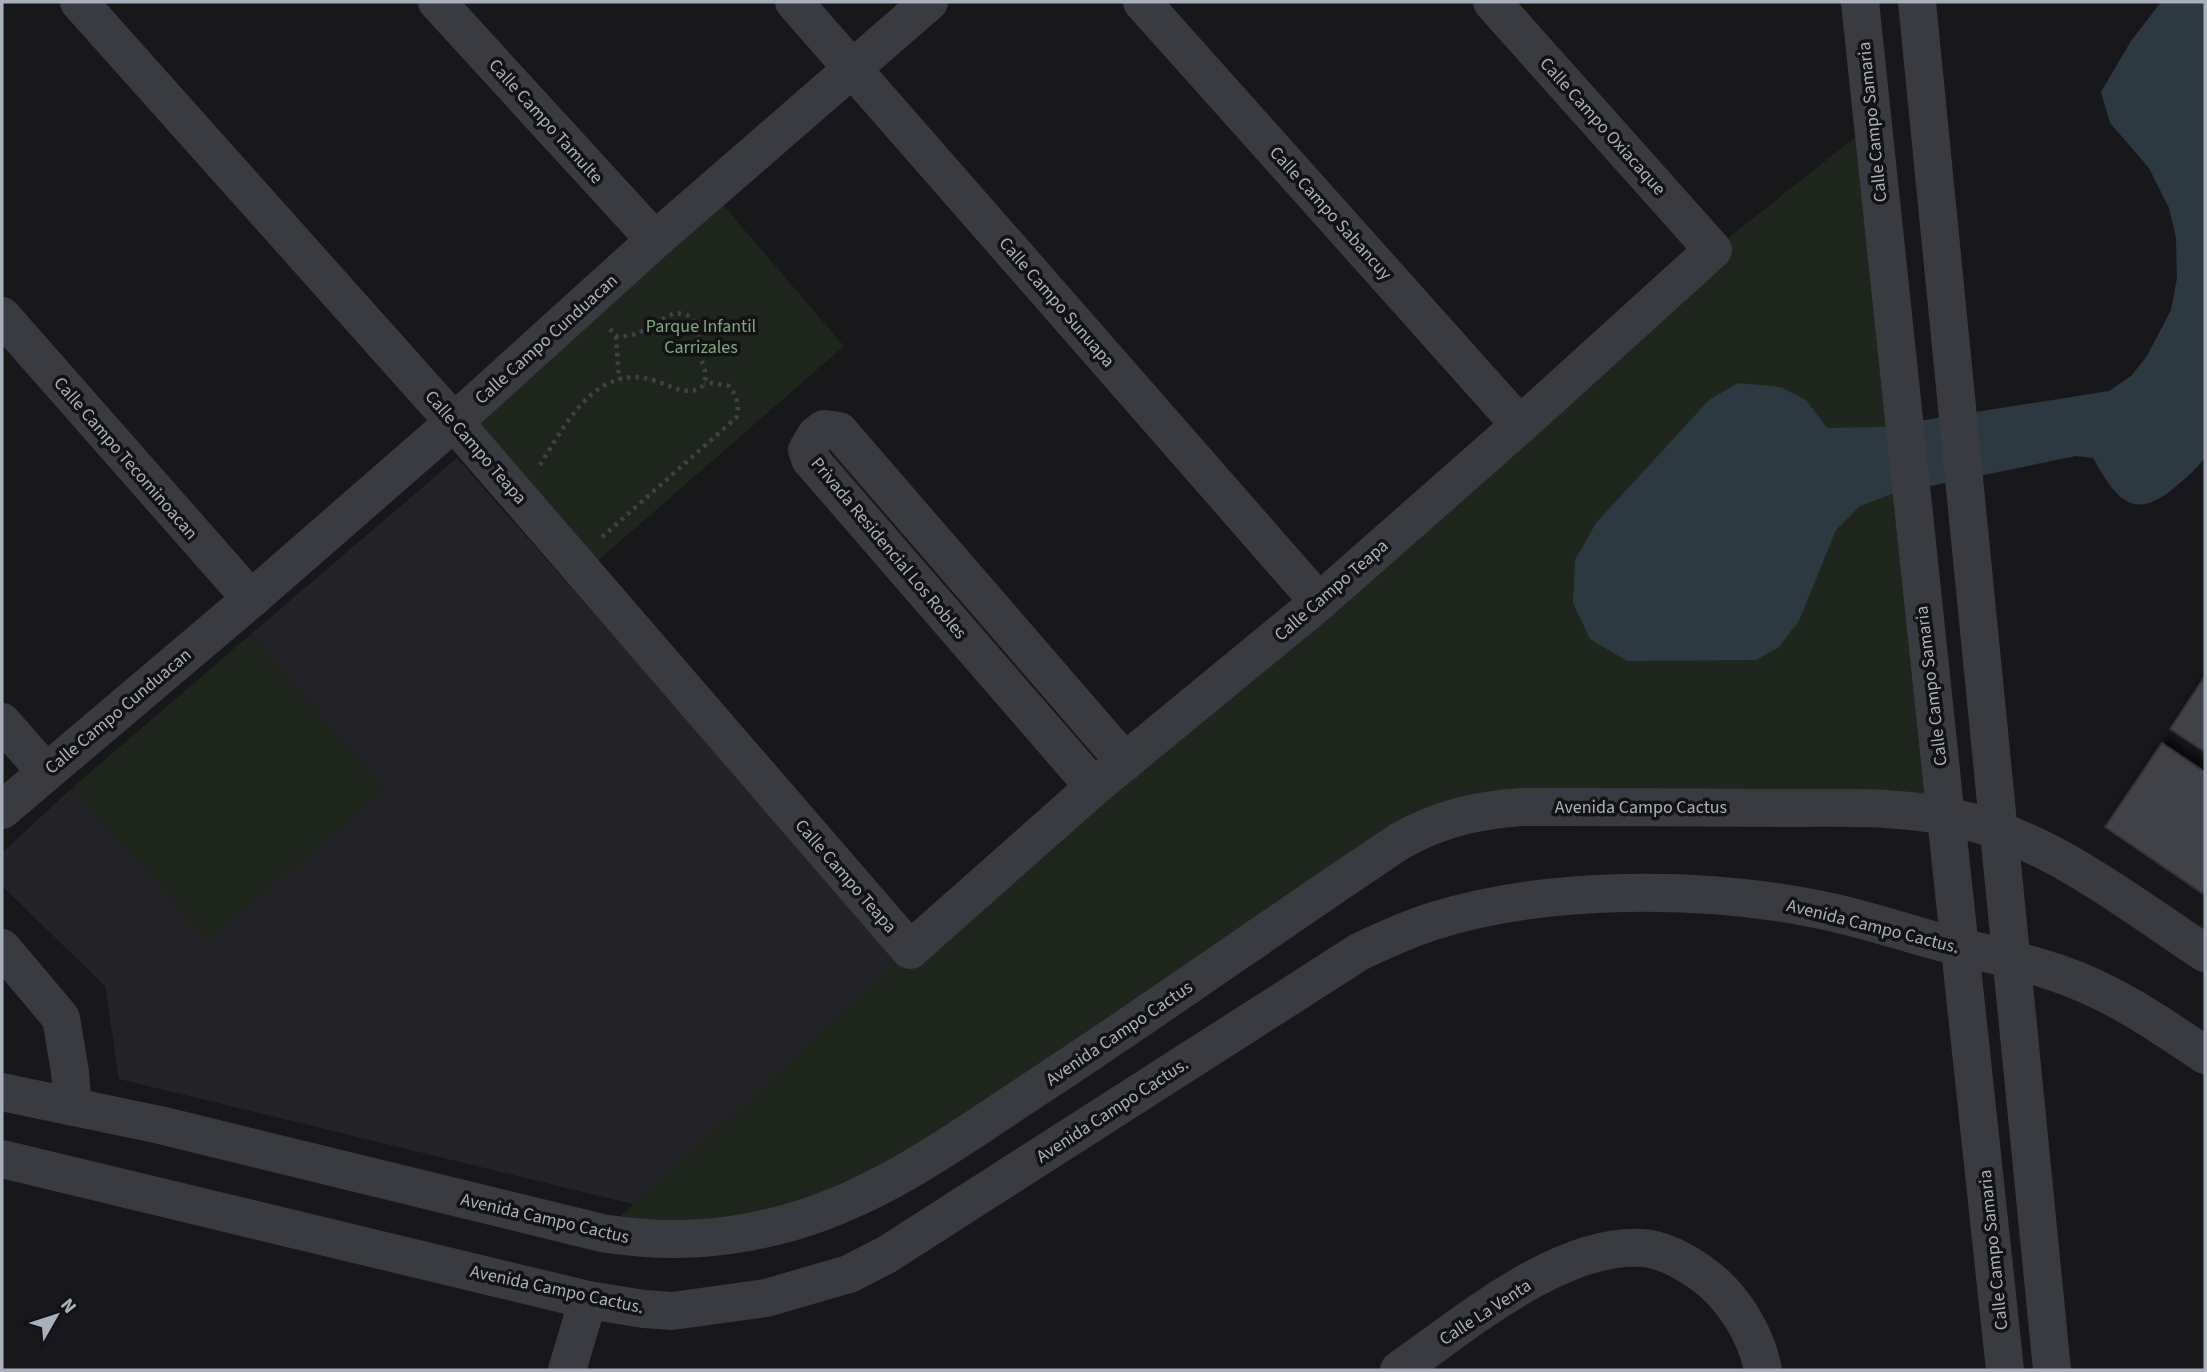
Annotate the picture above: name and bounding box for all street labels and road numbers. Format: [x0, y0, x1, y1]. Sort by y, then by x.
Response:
street label: Calle Campo Samaria [1852, 41, 1893, 203]
street label: Calle Campo Oxiacaque [1534, 52, 1671, 201]
street label: Calle Campo Tamulte [483, 53, 609, 189]
street label: Calle Campo Sabancuy [1264, 141, 1398, 286]
street label: Calle Campo Sunuapa [993, 232, 1120, 373]
street label: Calle Campo Cunduacan [470, 268, 623, 410]
street label: Calle Campo Tecominoacan [48, 371, 203, 545]
street label: Calle Campo Teapa [419, 385, 532, 510]
street label: Privada Residencial Los Robles [805, 452, 972, 645]
street label: Calle Campo Teapa [1269, 534, 1394, 647]
street label: Calle Campo Samaria [1909, 604, 1954, 767]
street label: Calle Campo Cunduacan [40, 643, 197, 780]
street label: Avenida Campo Cactus [1555, 795, 1727, 820]
street label: Calle Campo Teapa [789, 814, 902, 939]
street label: Avenida Campo Cactus. [1784, 893, 1962, 960]
street label: Avenida Campo Cactus [1041, 975, 1198, 1092]
street label: Avenida Campo Cactus. [1031, 1052, 1193, 1169]
street label: Calle Campo Samaria [1973, 1169, 2014, 1331]
street label: Avenida Campo Cactus [458, 1187, 632, 1250]
street label: Avenida Campo Cactus. [468, 1259, 646, 1320]
street label: Calle La Venta [1434, 1273, 1536, 1352]

